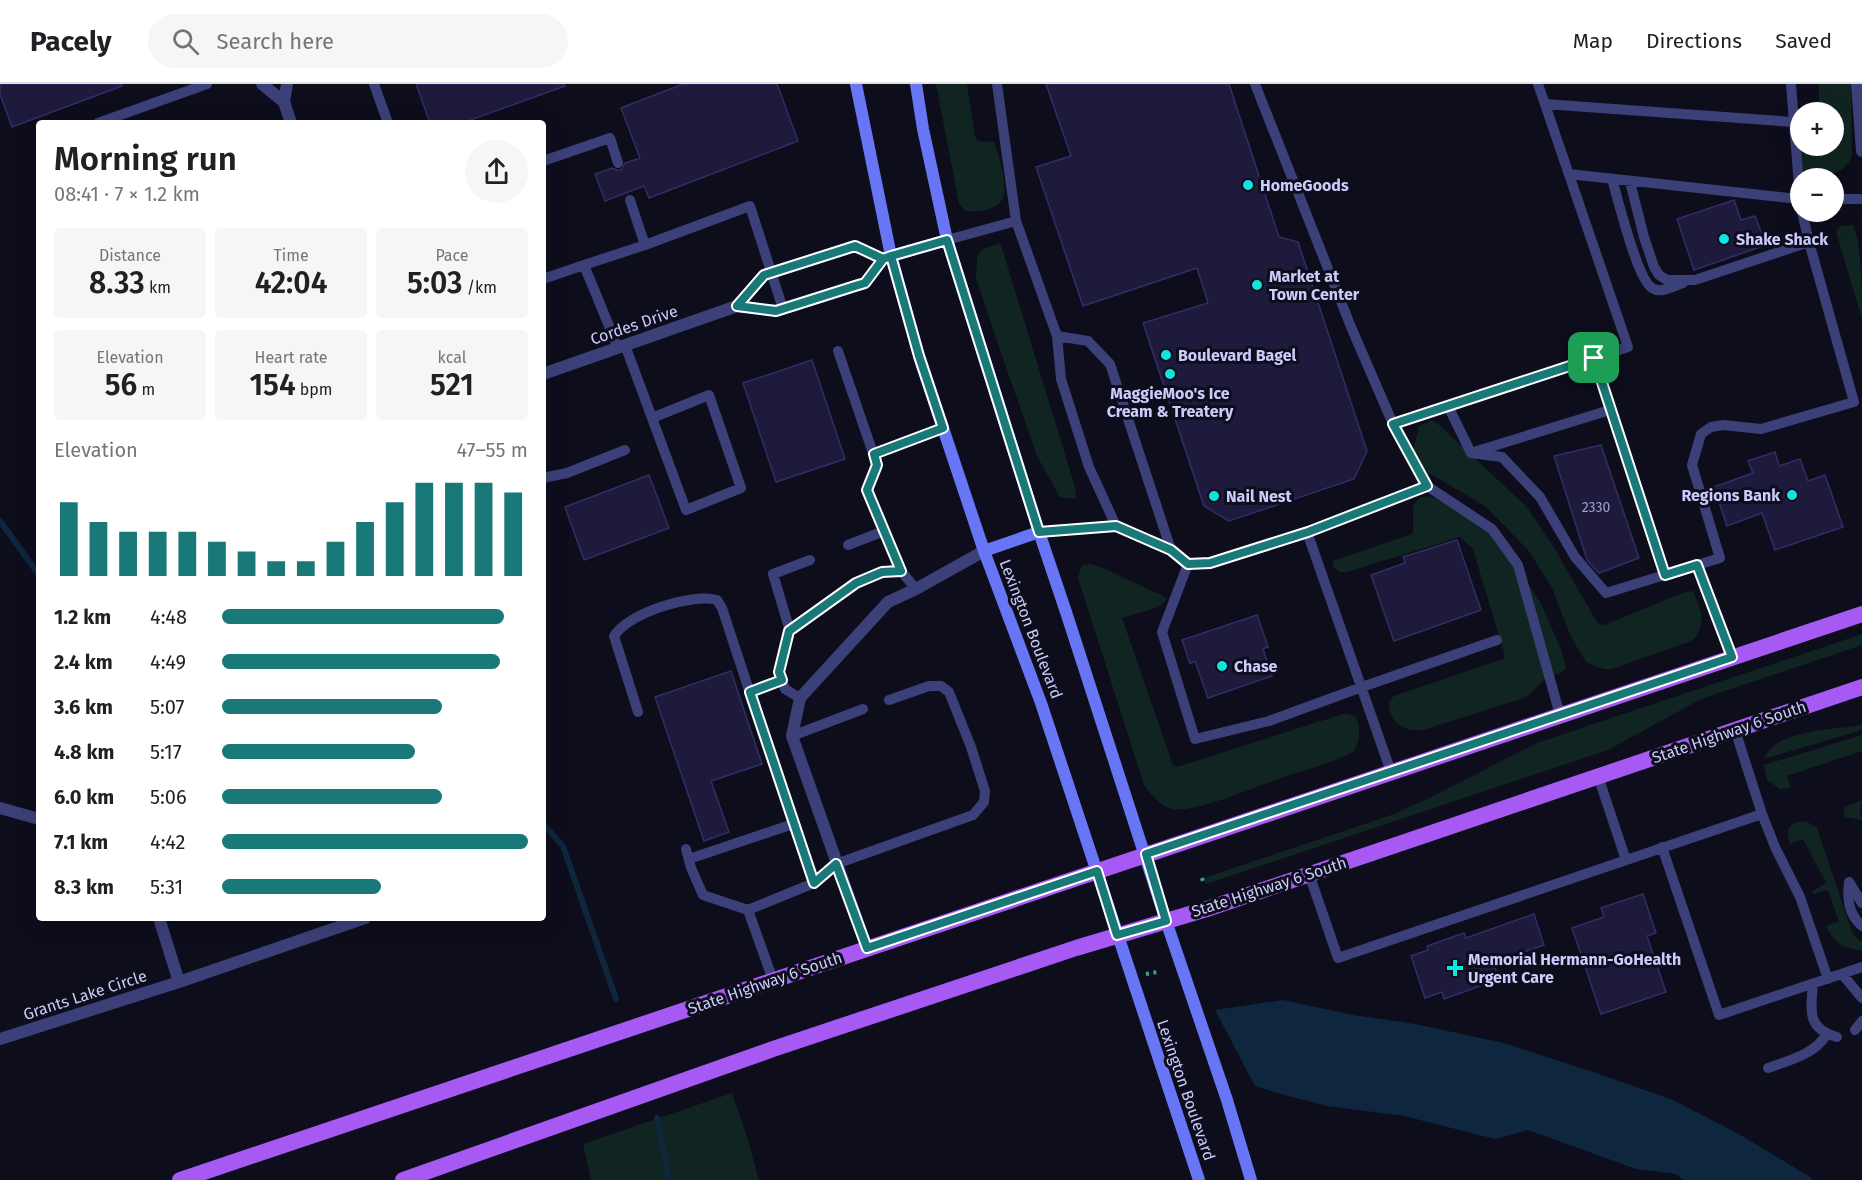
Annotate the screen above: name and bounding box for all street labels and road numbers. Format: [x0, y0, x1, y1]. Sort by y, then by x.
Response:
street label: Cordes Drive [588, 301, 680, 349]
street label: Lexington Boulevard [996, 557, 1066, 701]
street label: State Highway 6 South [1649, 697, 1809, 767]
street label: State Highway 6 South [1189, 853, 1349, 921]
street label: State Highway 6 South [685, 948, 845, 1018]
street label: Grants Lake Circle [21, 966, 149, 1024]
street label: Lexington Boulevard [1153, 1017, 1219, 1163]

